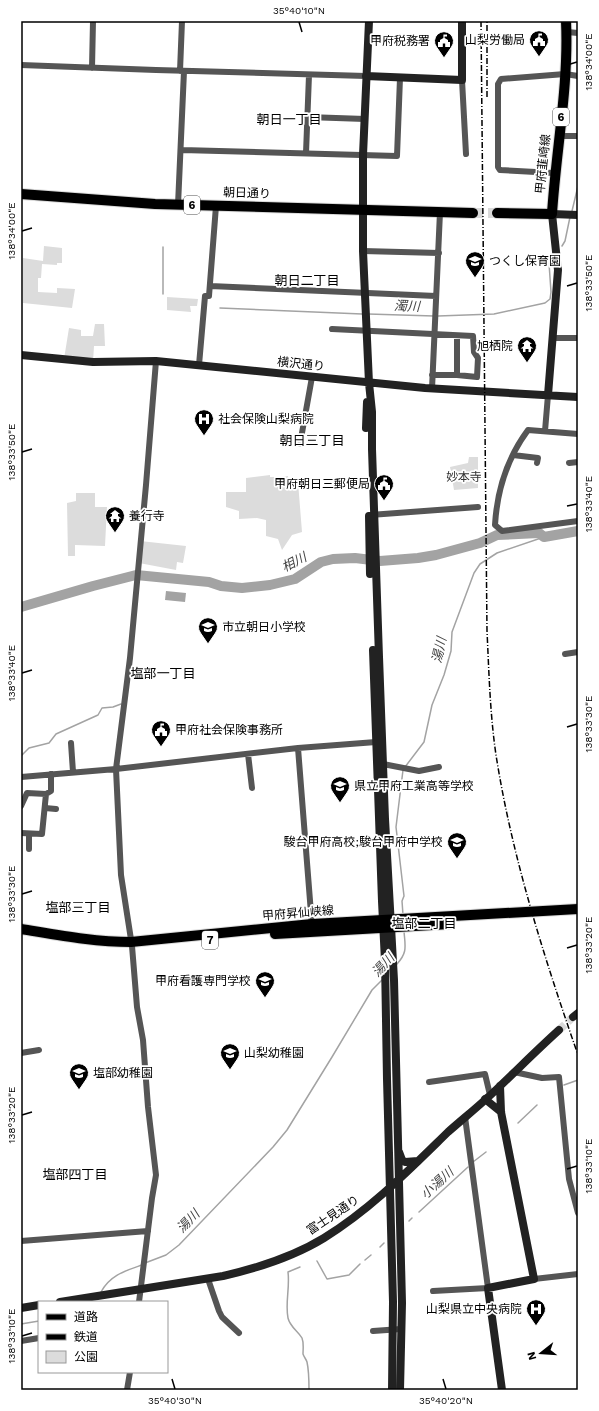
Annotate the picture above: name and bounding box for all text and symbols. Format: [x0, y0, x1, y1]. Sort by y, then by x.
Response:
text: 35°40'10"N [273, 5, 325, 16]
public building icon: 山梨労働局 [528, 29, 550, 57]
public building icon: 甲府税務署 [433, 30, 455, 58]
place label: 山梨労働局 [465, 33, 525, 47]
text: 138°34'00"E [583, 33, 594, 91]
place label: 甲府税務署 [370, 34, 430, 48]
road number: 6 [553, 108, 569, 126]
district label: 朝日一丁目 [256, 112, 322, 127]
street label: 甲府韮崎線 [533, 133, 553, 195]
street label: 朝日通り [223, 185, 271, 201]
road number: 6 [184, 196, 200, 214]
text: 138°34'00"E [6, 202, 17, 260]
school or university icon: つくし保育園 [464, 250, 486, 278]
place label: つくし保育園 [489, 254, 561, 268]
text: 138°33'50"E [583, 255, 594, 311]
district label: 朝日二丁目 [274, 273, 340, 288]
water label: 濁川 [394, 298, 422, 314]
temple icon: 旭栖院 [516, 335, 538, 363]
place label: 旭栖院 [477, 339, 513, 353]
street label: 横沢通り [276, 355, 326, 373]
hospital icon: 社会保険山梨病院 [193, 408, 215, 436]
place label: 社会保険山梨病院 [218, 412, 314, 426]
text: 138°33'50"E [6, 424, 17, 480]
district label: 朝日三丁目 [279, 433, 345, 448]
park label: 妙本寺 [446, 470, 482, 484]
public building icon: 甲府朝日三郵便局 [373, 473, 395, 501]
text: 138°33'40"E [583, 476, 594, 532]
place label: 甲府朝日三郵便局 [274, 477, 370, 491]
temple icon: 養行寺 [104, 505, 126, 533]
place label: 養行寺 [129, 509, 165, 523]
water label: 相川 [279, 549, 311, 575]
school or university icon: 市立朝日小学校 [197, 616, 219, 644]
place label: 市立朝日小学校 [222, 620, 306, 634]
water label: 湯川 [429, 634, 449, 664]
text: 138°33'40"E [6, 645, 17, 701]
district label: 塩部一丁目 [130, 666, 196, 681]
text: 138°33'30"E [583, 696, 594, 752]
public building icon: 甲府社会保険事務所 [150, 719, 172, 747]
place label: 甲府社会保険事務所 [175, 723, 283, 737]
school or university icon: 県立甲府工業高等学校 [329, 775, 351, 803]
place label: 県立甲府工業高等学校 [354, 779, 474, 793]
school or university icon: 駿台甲府高校;駿台甲府中学校 [446, 831, 468, 859]
place label: 駿台甲府高校;駿台甲府中学校 [283, 835, 443, 849]
text: 138°33'30"E [6, 866, 17, 922]
district label: 塩部三丁目 [45, 900, 111, 915]
street label: 甲府昇仙峡線 [262, 903, 334, 923]
district label: 塩部二丁目 [391, 916, 457, 931]
text: 138°33'20"E [583, 917, 594, 973]
road number: 7 [202, 931, 218, 949]
water label: 湯川 [369, 949, 399, 980]
school or university icon: 甲府看護専門学校 [254, 970, 276, 998]
place label: 甲府看護専門学校 [155, 974, 251, 988]
school or university icon: 山梨幼稚園 [219, 1042, 241, 1070]
place label: 山梨幼稚園 [244, 1046, 304, 1060]
school or university icon: 塩部幼稚園 [68, 1062, 90, 1090]
place label: 塩部幼稚園 [93, 1066, 153, 1080]
text: 138°33'20"E [6, 1087, 17, 1143]
text: 138°33'10"E [583, 1138, 594, 1194]
water label: 小湯川 [417, 1163, 458, 1202]
district label: 塩部四丁目 [42, 1167, 108, 1182]
street label: 富士見通り [304, 1192, 362, 1238]
water label: 湯川 [174, 1205, 204, 1236]
hospital icon: 山梨県立中央病院 [525, 1298, 547, 1326]
legend [38, 1301, 168, 1373]
place label: 山梨県立中央病院 [426, 1302, 522, 1316]
text: 138°33'10"E [6, 1308, 17, 1364]
text: 道路 [74, 1310, 98, 1324]
text: 鉄道 [74, 1330, 98, 1344]
north arrow [521, 1333, 561, 1373]
text: 公園 [74, 1350, 98, 1364]
text: N [525, 1350, 539, 1362]
text: 35°40'30"N [148, 1395, 202, 1406]
text: 35°40'20"N [419, 1395, 473, 1406]

